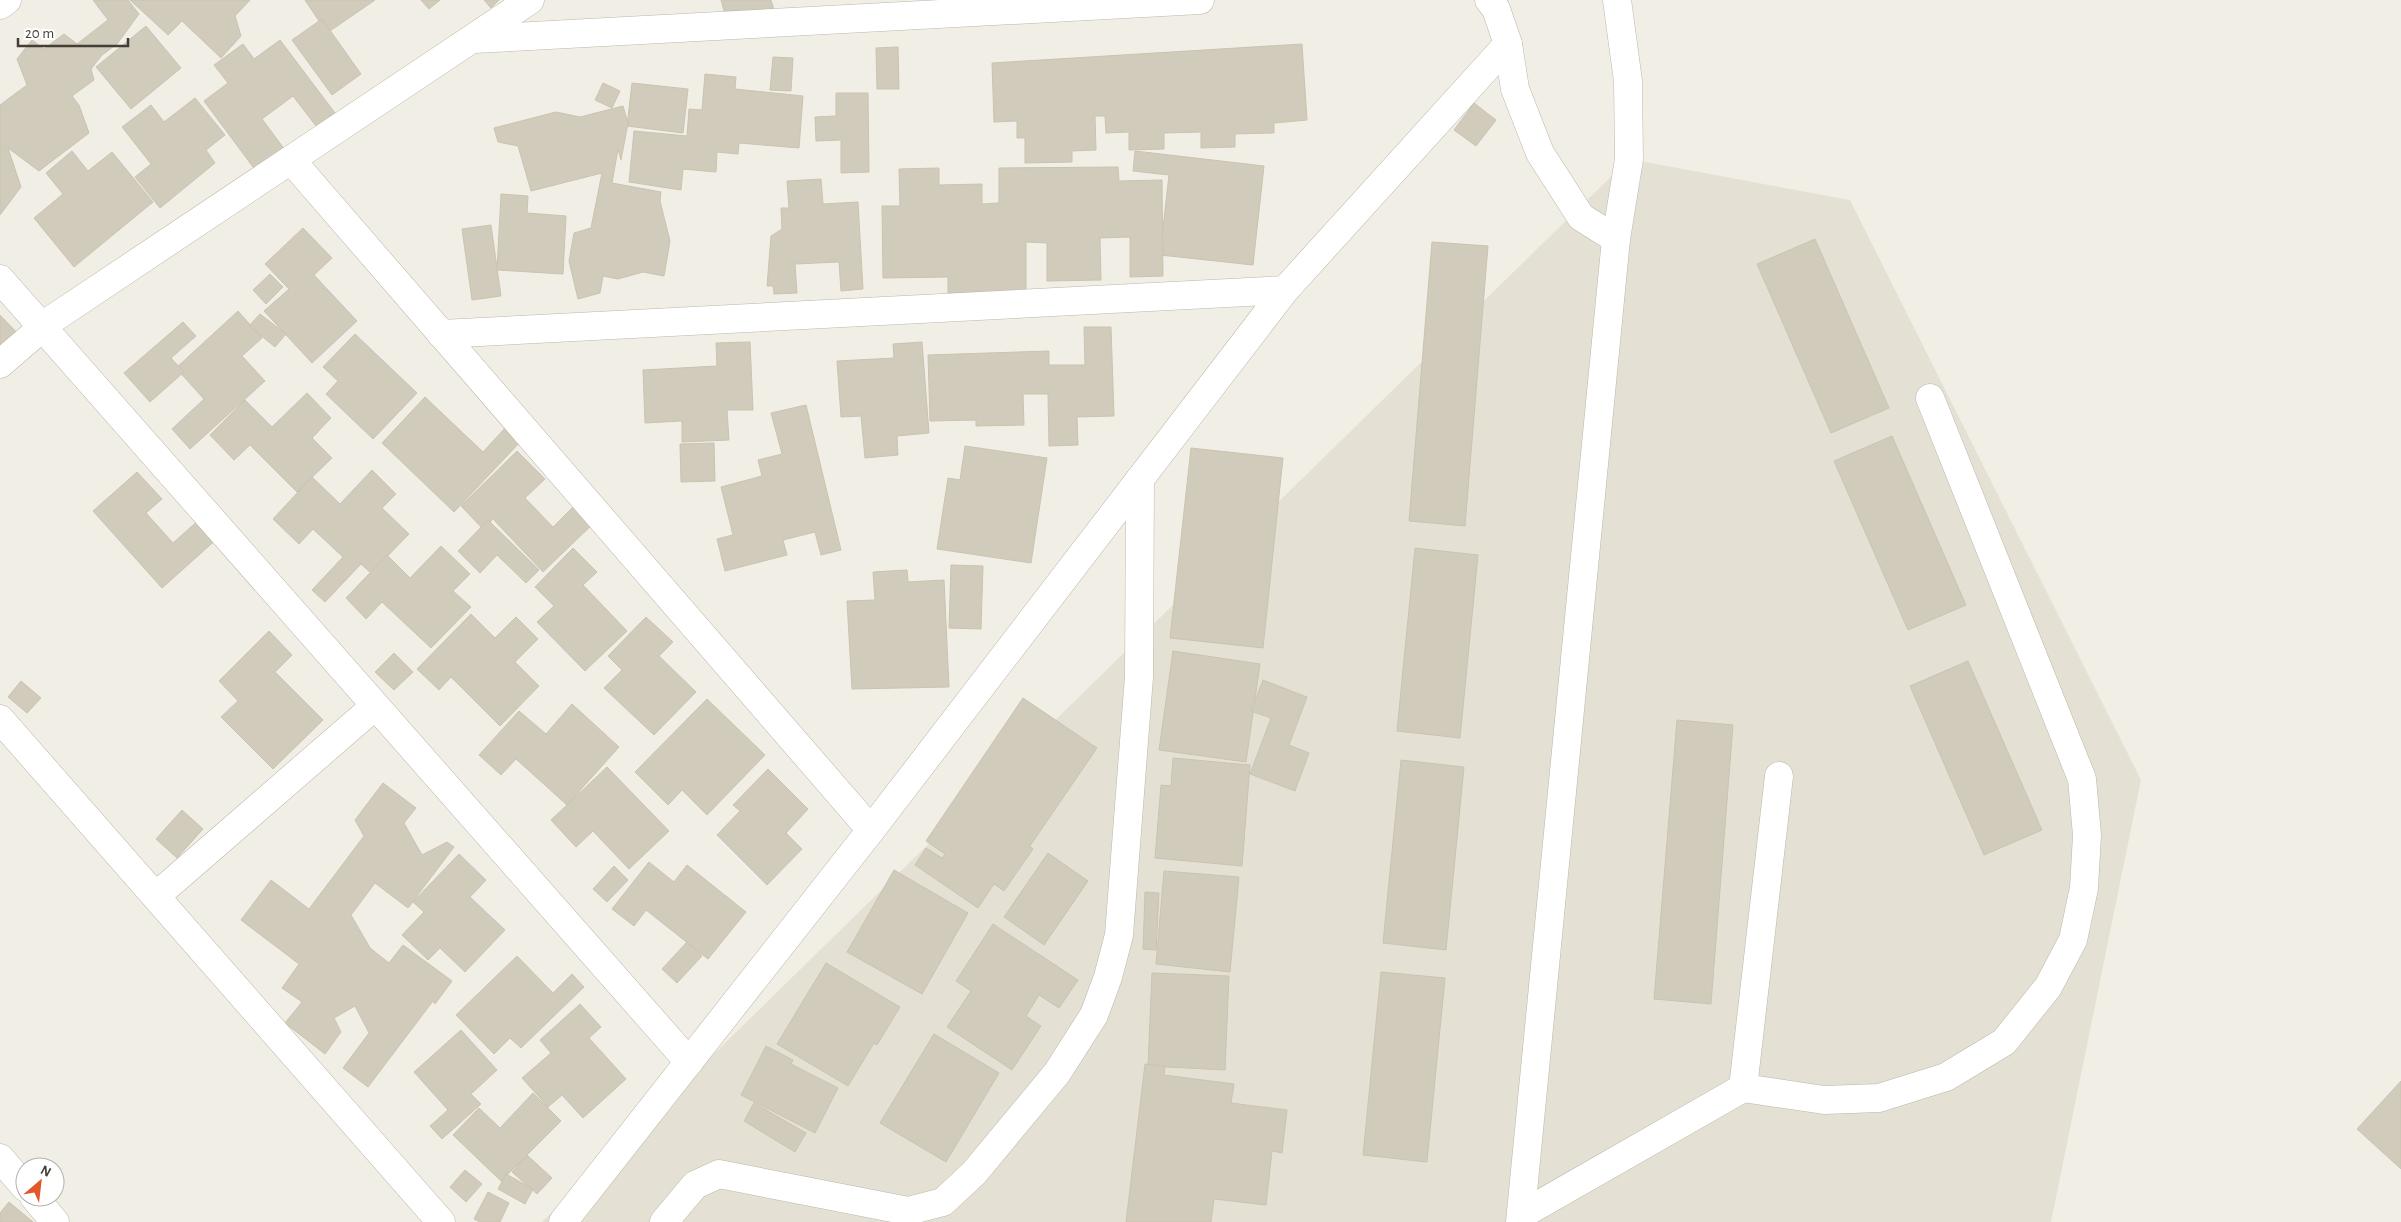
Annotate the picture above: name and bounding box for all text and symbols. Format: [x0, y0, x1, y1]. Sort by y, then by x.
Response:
scale bar [18, 15, 128, 47]
text: 20 m [25, 26, 54, 41]
north arrow [15, 1157, 65, 1207]
text: N [38, 1163, 53, 1180]

